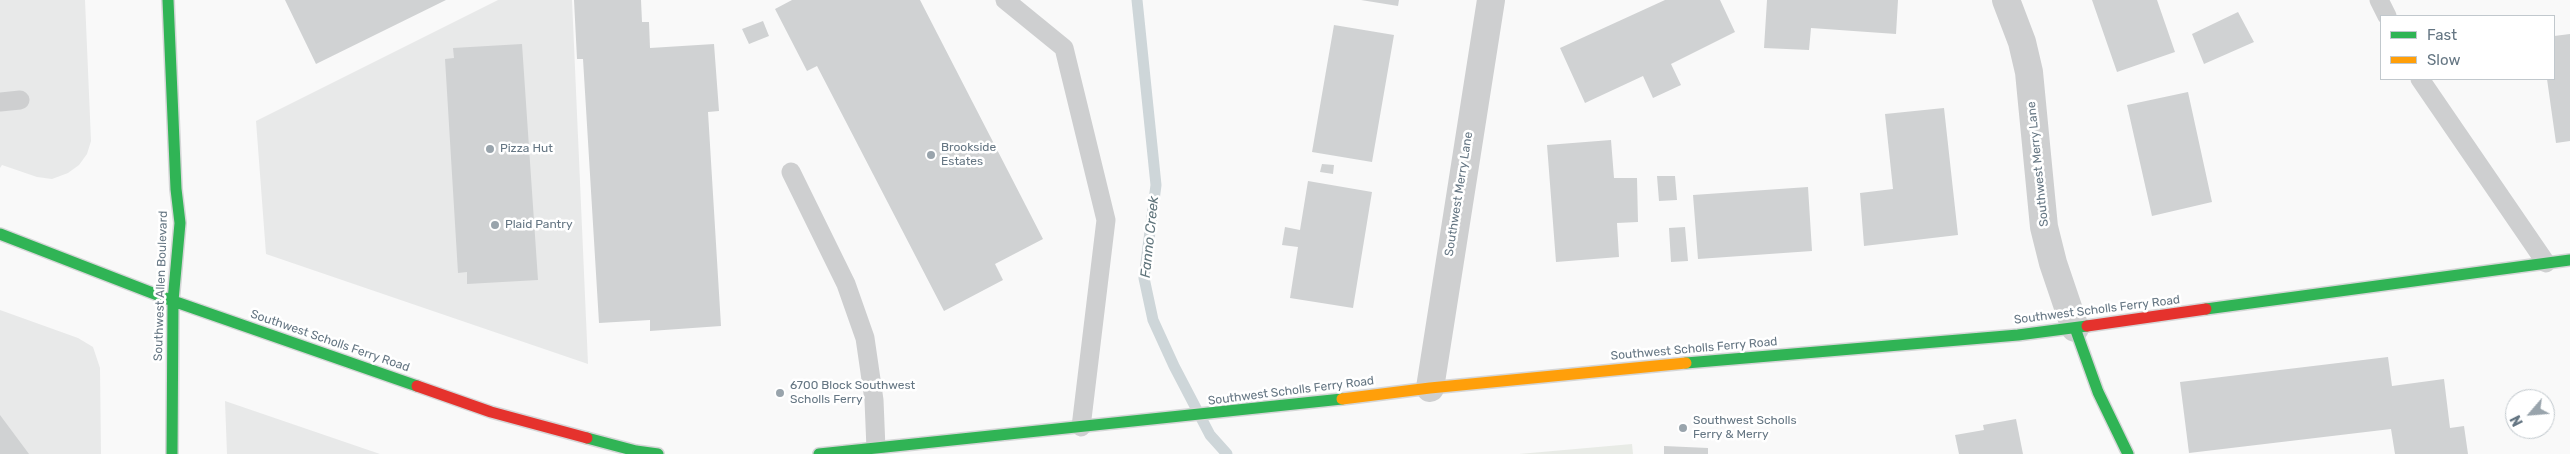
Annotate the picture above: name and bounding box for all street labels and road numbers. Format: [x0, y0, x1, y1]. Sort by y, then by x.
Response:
street label: Southwest Merry Lane [2024, 101, 2052, 227]
street label: Southwest Merry Lane [1442, 131, 1476, 257]
street label: Southwest Allen Boulevard [151, 211, 171, 361]
street label: Southwest Scholls Ferry Road [2013, 293, 2181, 327]
street label: Southwest Scholls Ferry Road [249, 307, 411, 375]
street label: Southwest Scholls Ferry Road [1610, 335, 1778, 363]
street label: Southwest Scholls Ferry Road [1207, 374, 1375, 408]

